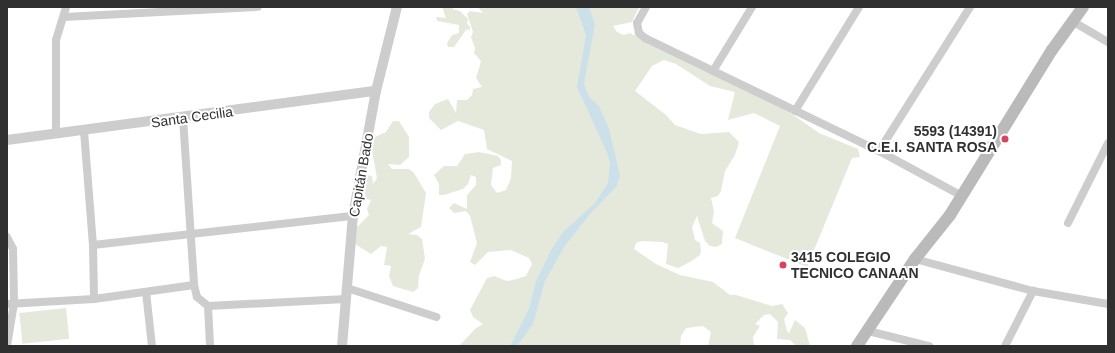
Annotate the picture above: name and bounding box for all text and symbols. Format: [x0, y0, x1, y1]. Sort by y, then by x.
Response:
street label: Santa Cecilia [150, 103, 234, 131]
place label: 5593 (14391) C.E.I. SANTA ROSA [867, 123, 997, 156]
street label: Capitán Bado [345, 132, 377, 218]
marker: 5593 (14391) C.E.I. SANTA ROSA [1000, 134, 1010, 144]
place label: 3415 COLEGIO TECNICO CANAAN [791, 249, 919, 282]
marker: 3415 COLEGIO TECNICO CANAAN [778, 260, 788, 270]

